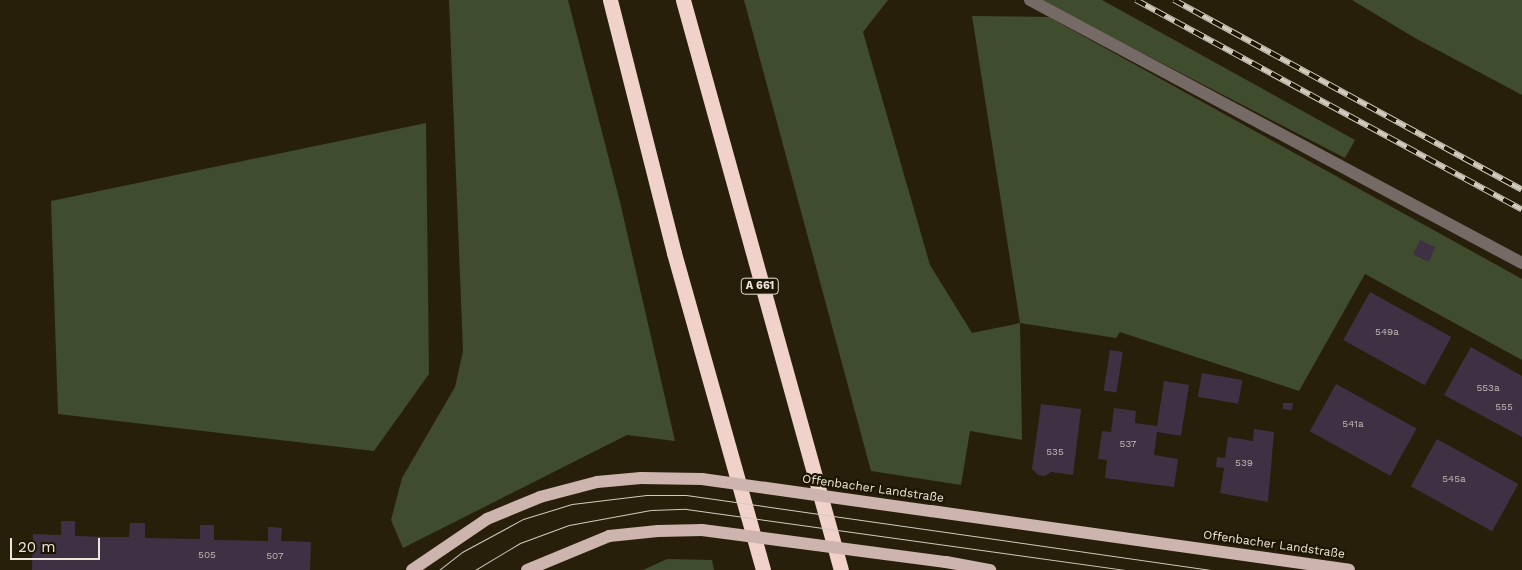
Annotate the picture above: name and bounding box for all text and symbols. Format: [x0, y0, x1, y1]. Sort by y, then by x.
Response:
road number: A 661 [740, 278, 780, 294]
house number: 549a [1375, 326, 1399, 338]
house number: 553a [1476, 382, 1500, 394]
house number: 555 [1495, 401, 1513, 413]
house number: 541a [1342, 418, 1364, 430]
house number: 537 [1120, 438, 1136, 450]
house number: 535 [1046, 446, 1064, 458]
house number: 539 [1235, 457, 1253, 469]
street label: Offenbacher Landstraße [801, 472, 945, 506]
house number: 545a [1442, 473, 1466, 485]
scale bar [12, 528, 102, 560]
street label: Offenbacher Landstraße [1202, 528, 1346, 562]
text: 20 m [18, 538, 56, 556]
house number: 505 [198, 549, 216, 561]
house number: 507 [266, 550, 284, 562]

